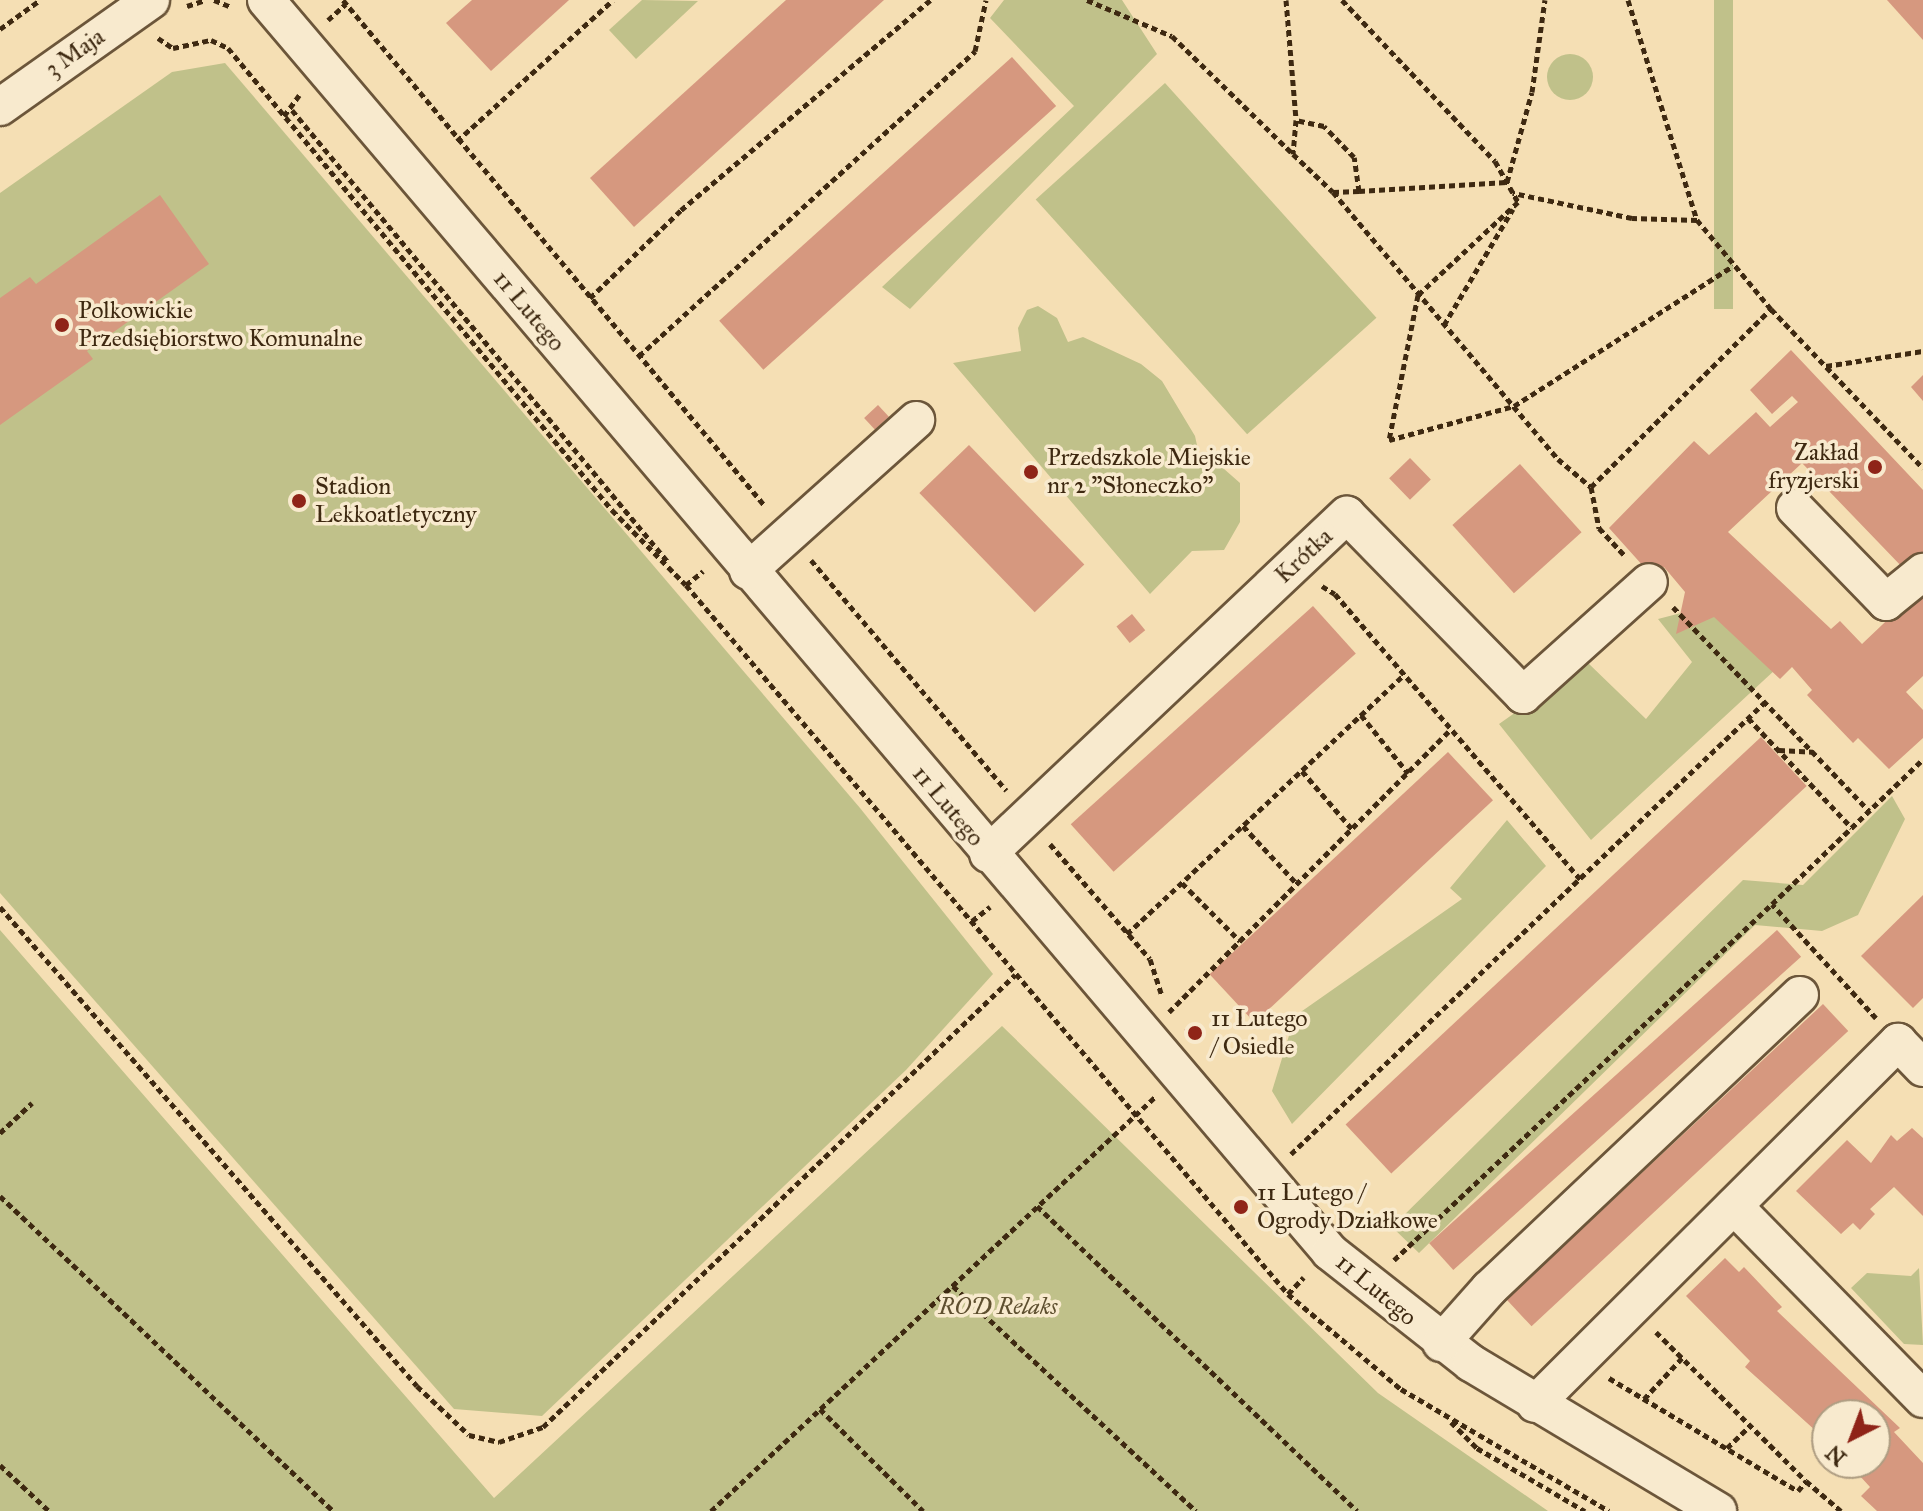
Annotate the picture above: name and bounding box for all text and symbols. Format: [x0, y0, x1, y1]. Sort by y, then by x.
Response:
street label: 3 Maja [40, 22, 110, 84]
street label: 11 Lutego [487, 265, 571, 357]
place label: Polkowickie Przedsiębiorstwo Komunalne [78, 297, 363, 353]
marker: Polkowickie Przedsiębiorstwo Komunalne [53, 316, 71, 334]
place label: Zakład fryzjerski [1768, 439, 1859, 495]
place label: Przedszkole Miejskie nr 2 "Słoneczko" [1047, 444, 1251, 500]
marker: Zakład fryzjerski [1866, 458, 1884, 476]
marker: Przedszkole Miejskie nr 2 "Słoneczko" [1022, 463, 1040, 481]
place label: Stadion Lekkoatletyczny [315, 473, 477, 529]
marker: Stadion Lekkoatletyczny [290, 492, 308, 510]
street label: Krótka [1269, 522, 1339, 590]
street label: 11 Lutego [906, 760, 990, 852]
place label: 11 Lutego / Osiedle [1211, 1005, 1308, 1061]
marker: 11 Lutego / Osiedle [1186, 1024, 1204, 1042]
place label: 11 Lutego / Ogrody Działkowe [1257, 1179, 1438, 1235]
marker: 11 Lutego / Ogrody Działkowe [1232, 1198, 1250, 1216]
street label: 11 Lutego [1330, 1248, 1422, 1332]
park label: ROD Relaks [939, 1293, 1057, 1321]
north arrow [1811, 1399, 1891, 1479]
text: N [1820, 1439, 1852, 1472]

